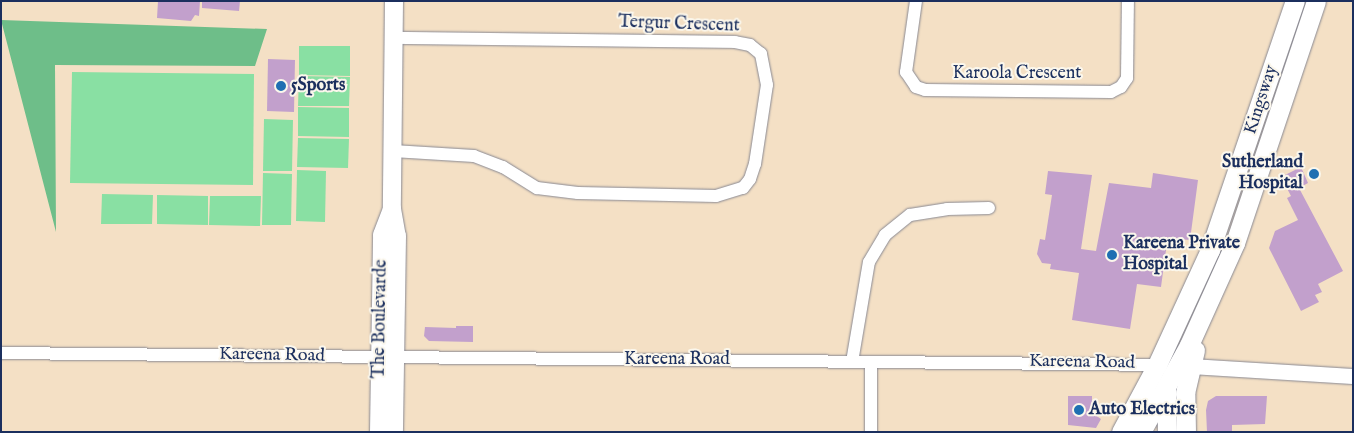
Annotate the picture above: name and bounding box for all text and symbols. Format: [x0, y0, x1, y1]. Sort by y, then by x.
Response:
street label: Tergur Crescent [618, 12, 740, 38]
street label: Karoola Crescent [952, 63, 1082, 85]
street label: Kingsway [1241, 63, 1283, 137]
place label: 5Sports [291, 75, 345, 97]
marker: 5Sports [275, 80, 287, 92]
place label: Sutherland Hospital [1222, 153, 1303, 195]
marker: Sutherland Hospital [1307, 167, 1321, 181]
place label: Kareena Private Hospital [1123, 234, 1240, 276]
marker: Kareena Private Hospital [1105, 248, 1119, 262]
street label: The Boulevarde [369, 259, 393, 379]
street label: Kareena Road [219, 344, 325, 368]
street label: Kareena Road [624, 349, 730, 371]
street label: Kareena Road [1029, 351, 1135, 375]
place label: Auto Electrics [1089, 399, 1195, 421]
marker: Auto Electrics [1073, 404, 1085, 416]

